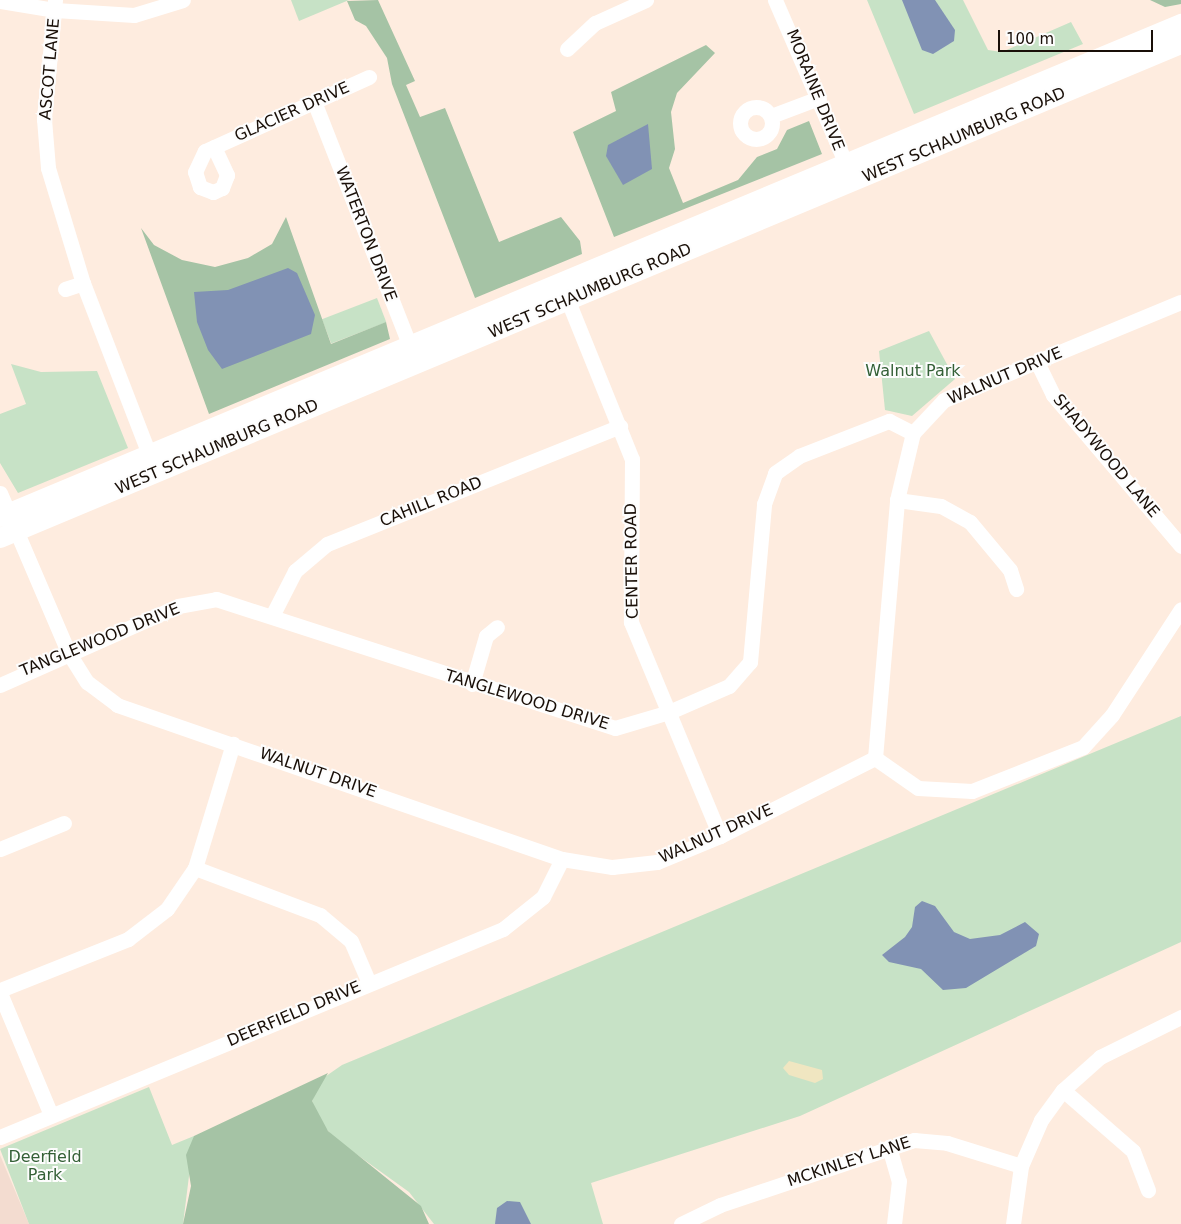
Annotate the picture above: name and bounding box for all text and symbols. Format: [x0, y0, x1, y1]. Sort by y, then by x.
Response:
street label: ASCOT LANE [36, 17, 64, 121]
scale bar [1001, 20, 1156, 52]
street label: MORAINE DRIVE [782, 27, 848, 153]
text: 100 m [1006, 30, 1054, 48]
street label: GLACIER DRIVE [232, 78, 352, 146]
street label: WEST SCHAUMBURG ROAD [860, 83, 1068, 187]
street label: WATERTON DRIVE [331, 164, 401, 304]
street label: WEST SCHAUMBURG ROAD [486, 239, 694, 343]
street label: WALNUT DRIVE [945, 343, 1065, 409]
park label: Walnut Park [865, 361, 961, 381]
street label: SHADYWOOD LANE [1049, 390, 1163, 522]
street label: WEST SCHAUMBURG ROAD [113, 395, 321, 499]
street label: CAHILL ROAD [377, 473, 485, 531]
street label: CENTER ROAD [621, 503, 643, 619]
street label: TANGLEWOOD DRIVE [17, 599, 183, 681]
street label: TANGLEWOOD DRIVE [443, 666, 611, 734]
street label: WALNUT DRIVE [257, 744, 379, 802]
street label: WALNUT DRIVE [656, 800, 776, 868]
street label: DEERFIELD DRIVE [224, 977, 364, 1051]
street label: MCKINLEY LANE [785, 1133, 913, 1191]
park label: Deerfield Park [8, 1147, 82, 1185]

